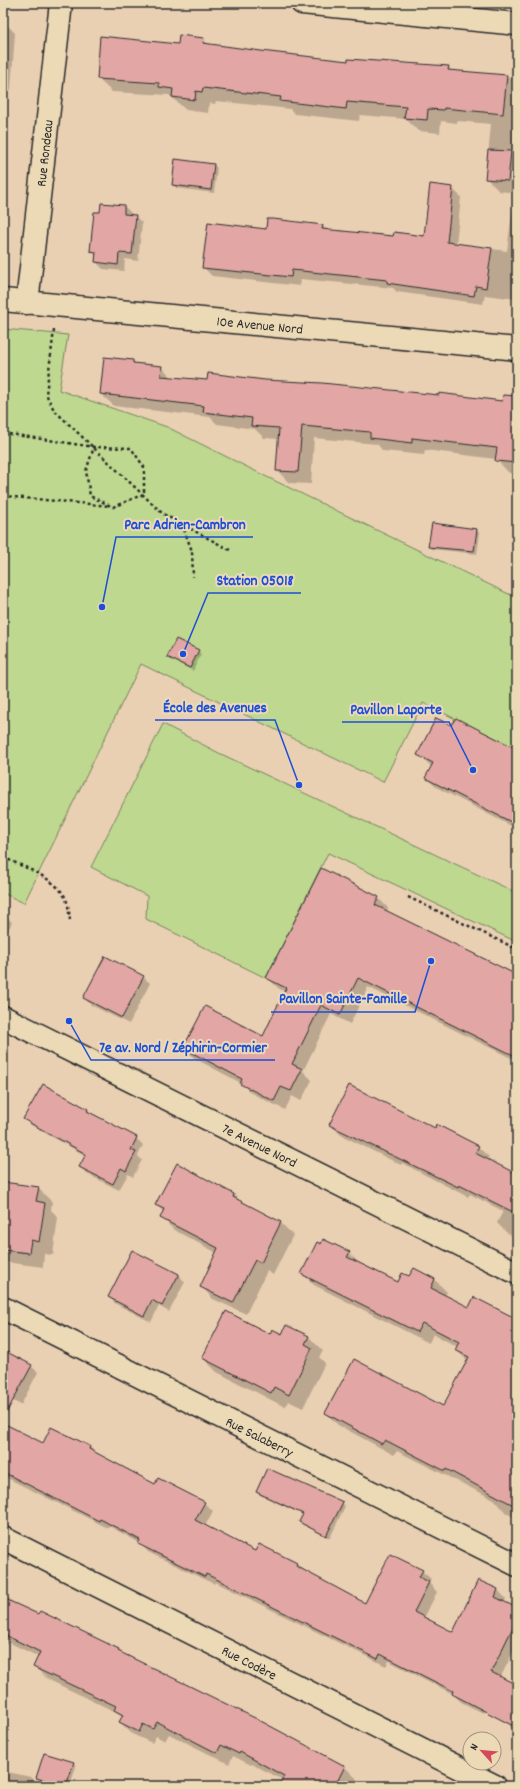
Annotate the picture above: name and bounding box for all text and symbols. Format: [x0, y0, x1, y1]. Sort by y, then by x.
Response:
street label: Rue Rondeau [32, 119, 60, 188]
street label: 10e Avenue Nord [216, 312, 304, 341]
callout: Parc Adrien-Cambron [116, 510, 253, 537]
text: Parc Adrien-Cambron [124, 515, 246, 537]
callout: Station 05018 [208, 566, 301, 593]
text: Station 05018 [216, 571, 294, 593]
callout: École des Avenues [155, 693, 275, 720]
callout: Pavillon Laporte [342, 695, 449, 722]
text: École des Avenues [163, 698, 267, 720]
text: Pavillon Laporte [350, 700, 442, 722]
callout: Pavillon Sainte-Famille [271, 985, 415, 1012]
text: Pavillon Sainte-Famille [279, 989, 407, 1011]
callout: 7e av. Nord / Zéphirin-Cormier [91, 1033, 275, 1060]
text: 7e av. Nord / Zéphirin-Cormier [99, 1038, 267, 1060]
street label: 7e Avenue Nord [218, 1120, 300, 1174]
street label: Rue Salaberry [222, 1413, 296, 1464]
street label: Rue Codère [218, 1642, 280, 1686]
north arrow [462, 1731, 502, 1771]
text: N [467, 1741, 483, 1753]

